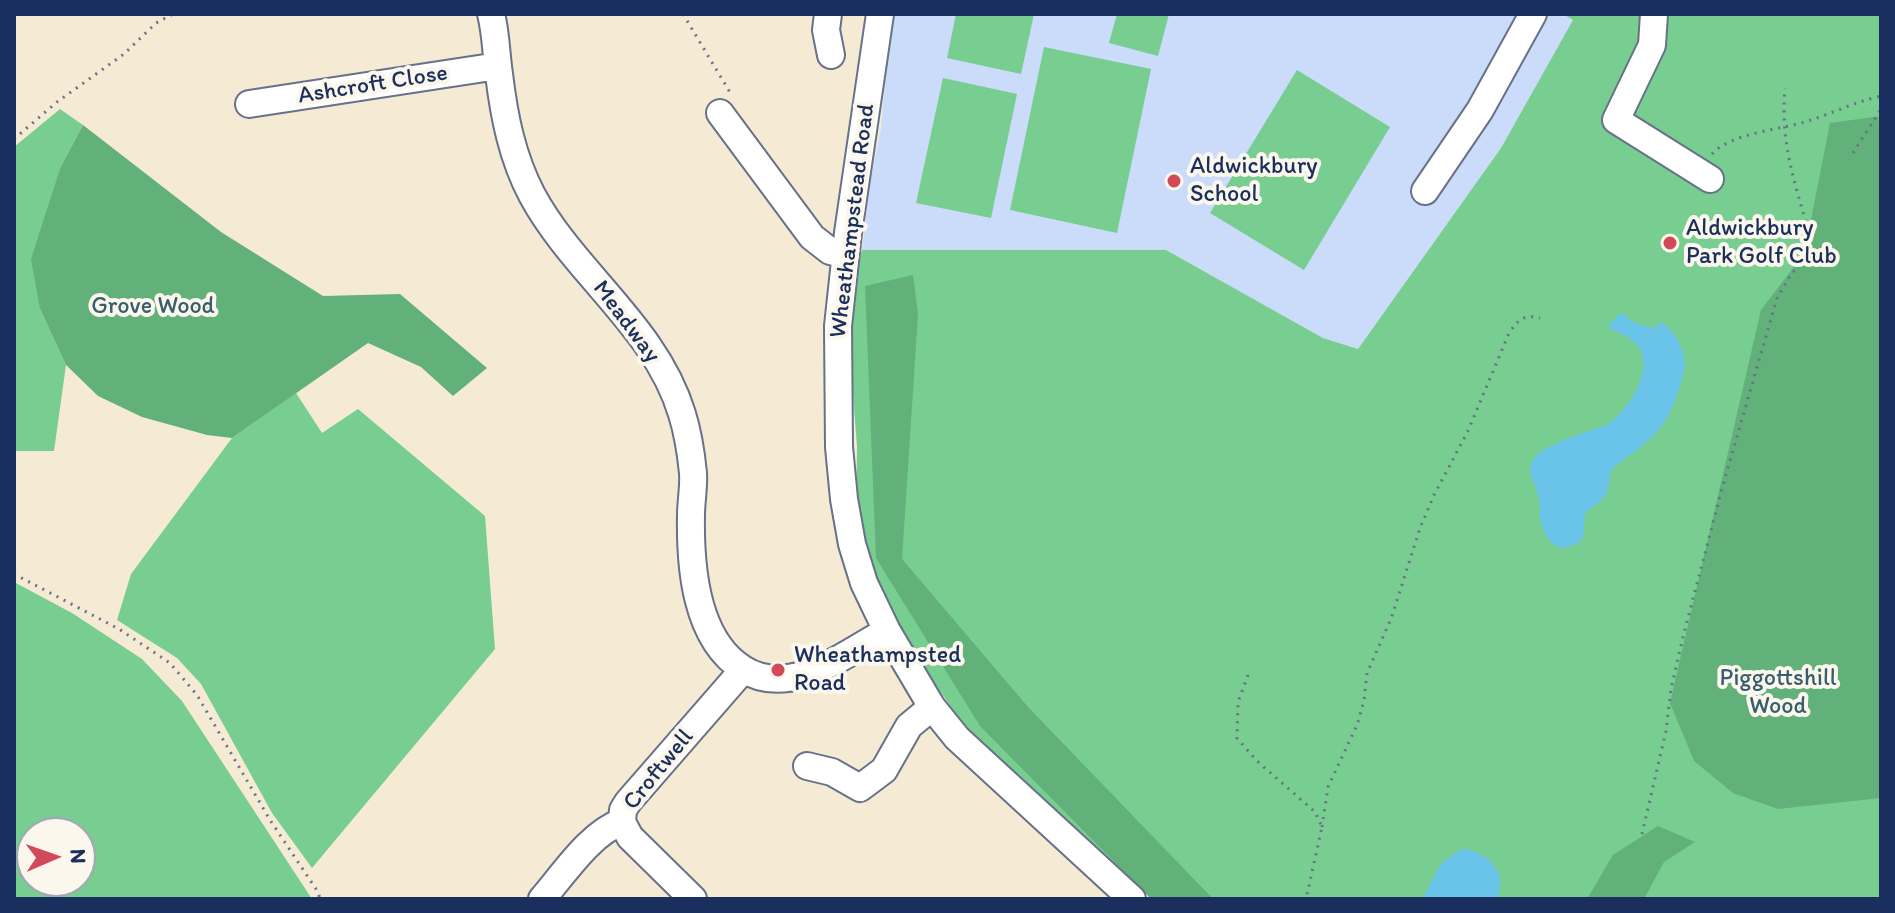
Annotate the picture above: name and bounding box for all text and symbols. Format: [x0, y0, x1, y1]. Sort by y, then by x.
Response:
street label: Ashcroft Close [296, 59, 450, 111]
street label: Wheathampstead Road [824, 102, 882, 340]
place label: Aldwickbury School [1190, 153, 1317, 209]
marker: Aldwickbury School [1165, 172, 1183, 190]
place label: Aldwickbury Park Golf Club [1686, 215, 1837, 271]
marker: Aldwickbury Park Golf Club [1661, 234, 1679, 252]
street label: Meadway [586, 275, 666, 369]
park label: Grove Wood [91, 293, 215, 321]
place label: Wheathampsted Road [794, 642, 961, 698]
marker: Wheathampsted Road [769, 661, 787, 679]
park label: Piggottshill Wood [1719, 665, 1837, 721]
street label: Croftwell [618, 724, 700, 816]
north arrow [16, 817, 96, 897]
text: N [65, 848, 92, 864]

